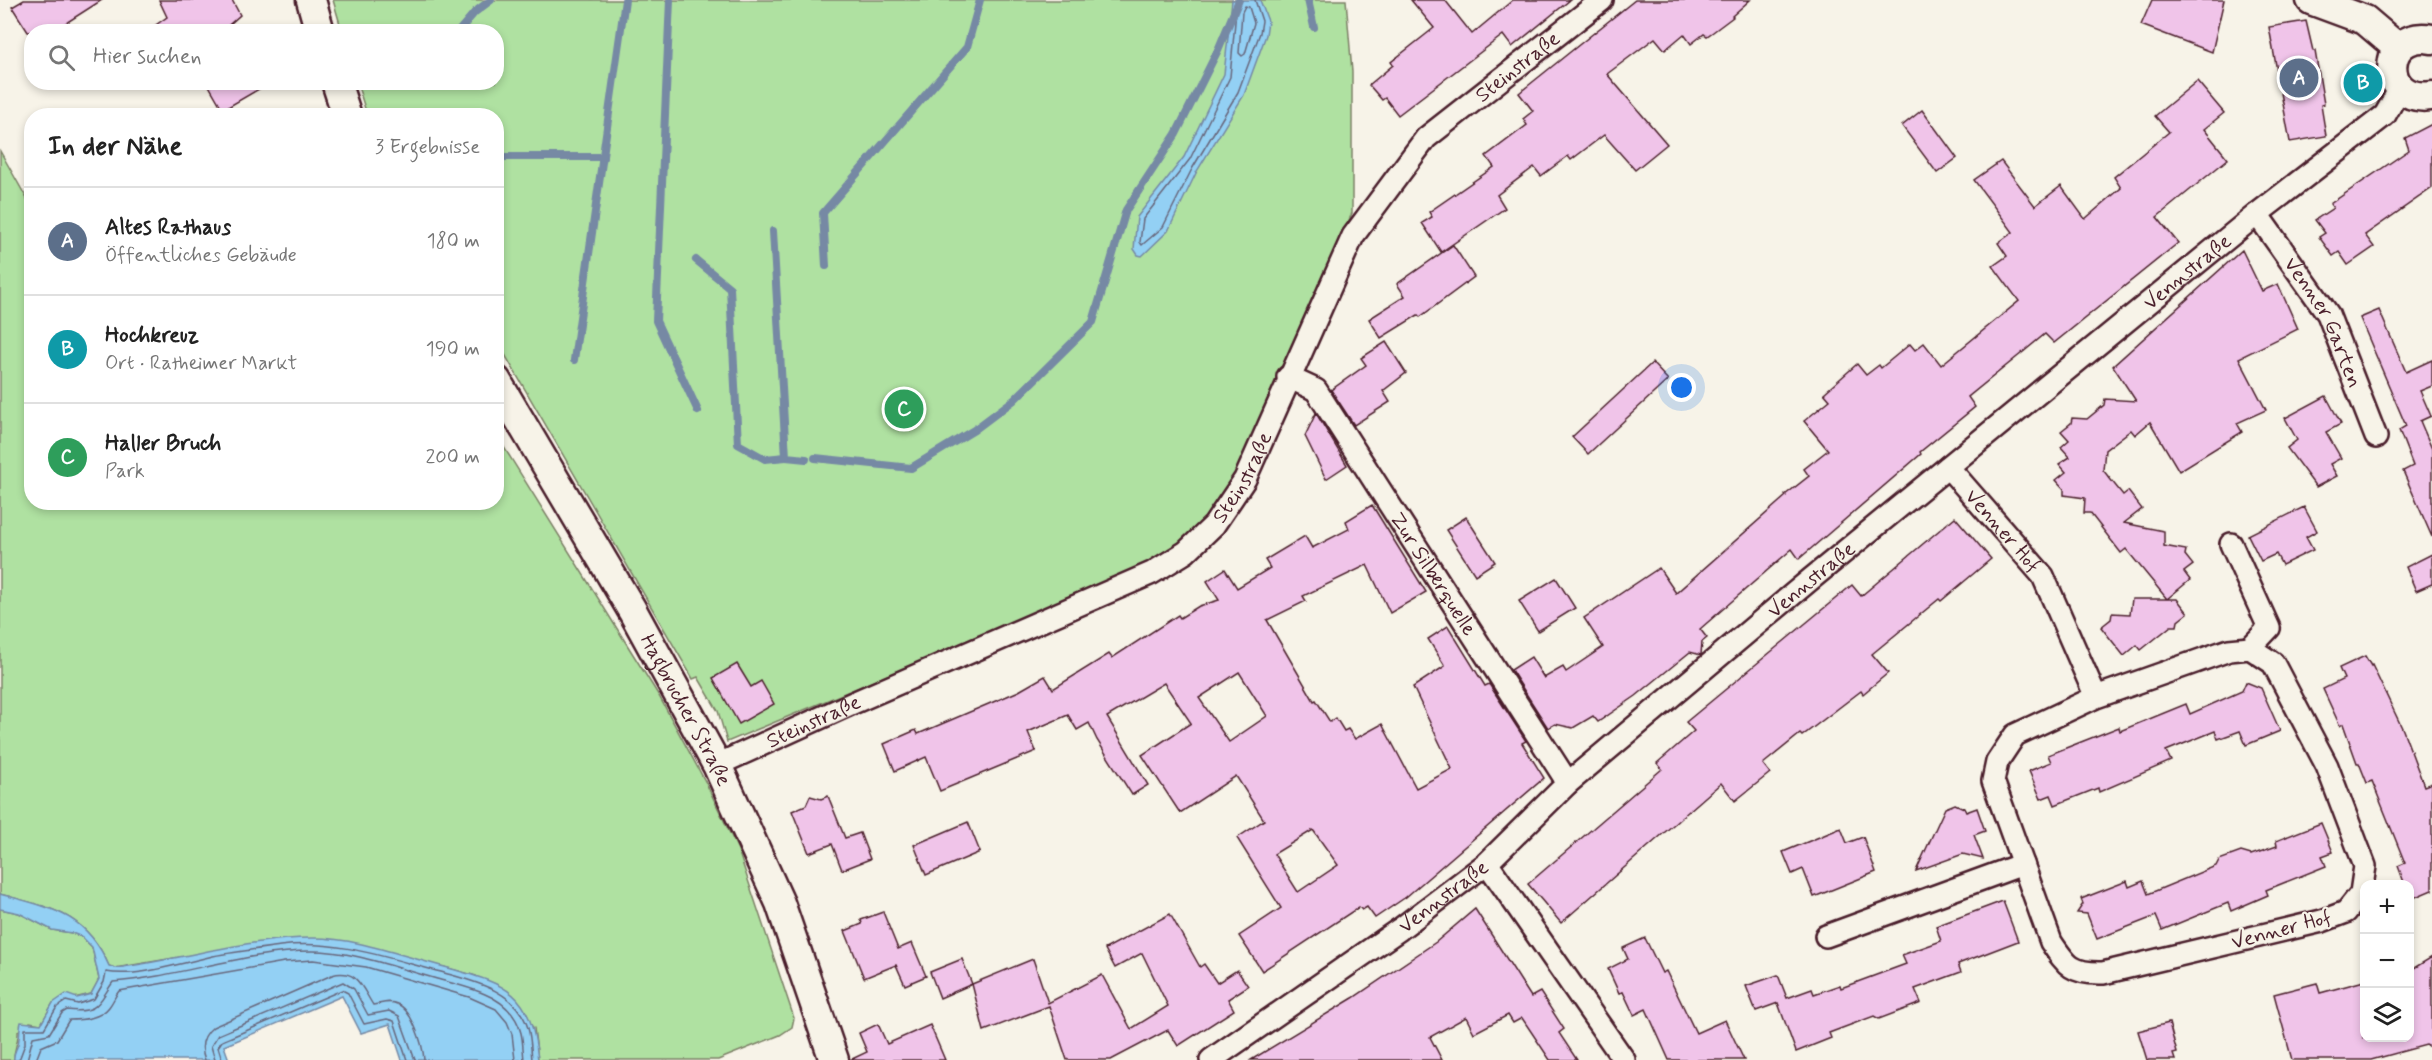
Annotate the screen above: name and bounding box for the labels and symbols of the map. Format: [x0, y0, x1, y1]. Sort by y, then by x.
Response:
street label: Steinstraße [1470, 25, 1566, 109]
pin: A [2280, 56, 2318, 100]
pin: B [2344, 60, 2382, 106]
street label: Vennstraße [2137, 228, 2238, 317]
street label: Venner Garten [2277, 252, 2368, 392]
your location [1667, 373, 1696, 402]
pin: C [884, 386, 924, 432]
street label: Steinstraße [1206, 428, 1279, 529]
street label: Venner Hof [1958, 483, 2047, 579]
street label: Zur Silberquelle [1383, 507, 1483, 641]
street label: Vennstraße [1762, 535, 1861, 625]
street label: Hagbrucher Straße [633, 629, 738, 791]
street label: Steinstraße [762, 688, 865, 756]
street label: Vennstraße [1393, 854, 1495, 940]
street label: Venner Hof [2228, 903, 2334, 957]

